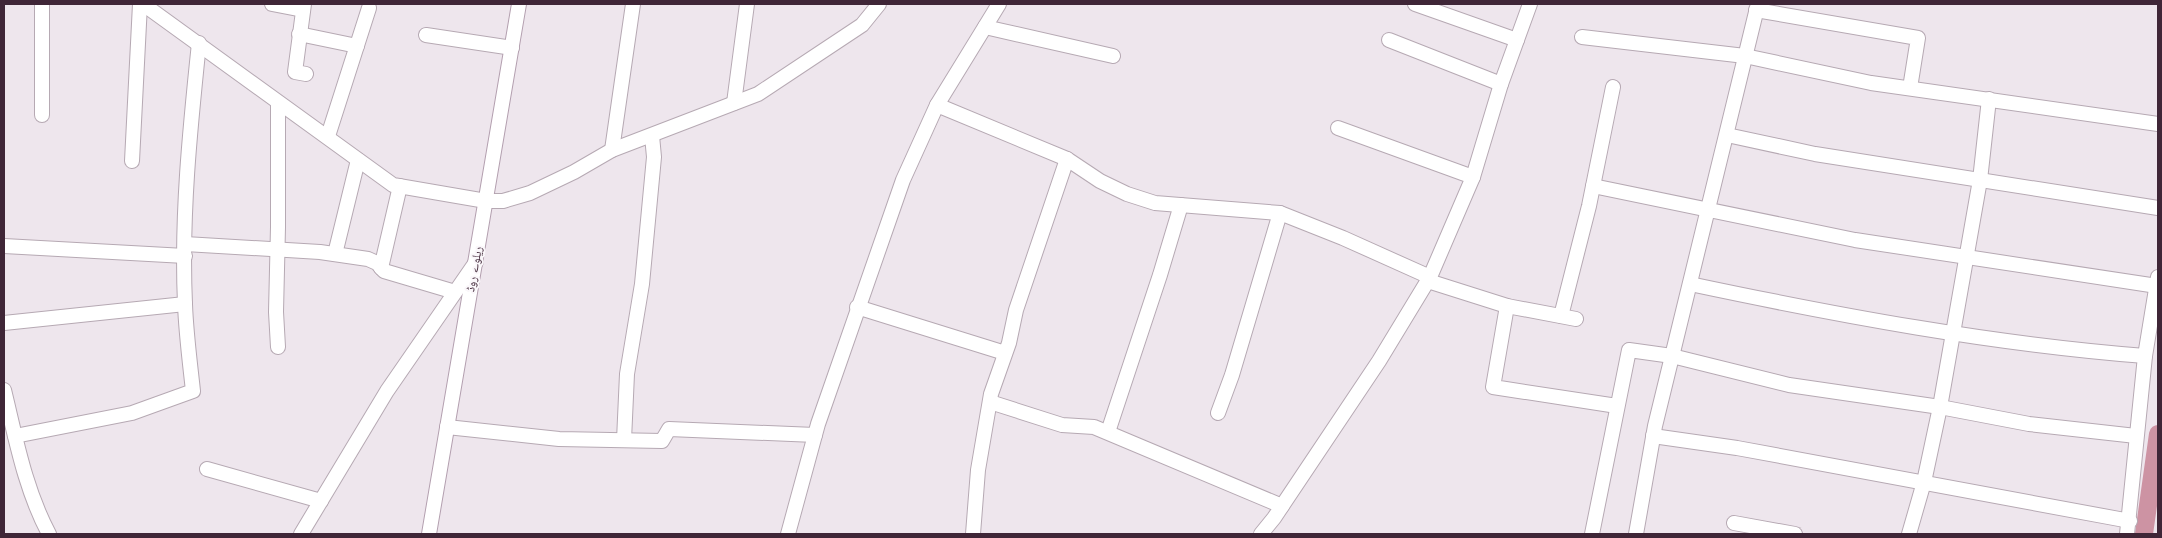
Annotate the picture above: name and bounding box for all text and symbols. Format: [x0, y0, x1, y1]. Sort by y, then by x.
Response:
street label: ریلوے روڈ [463, 245, 485, 293]

